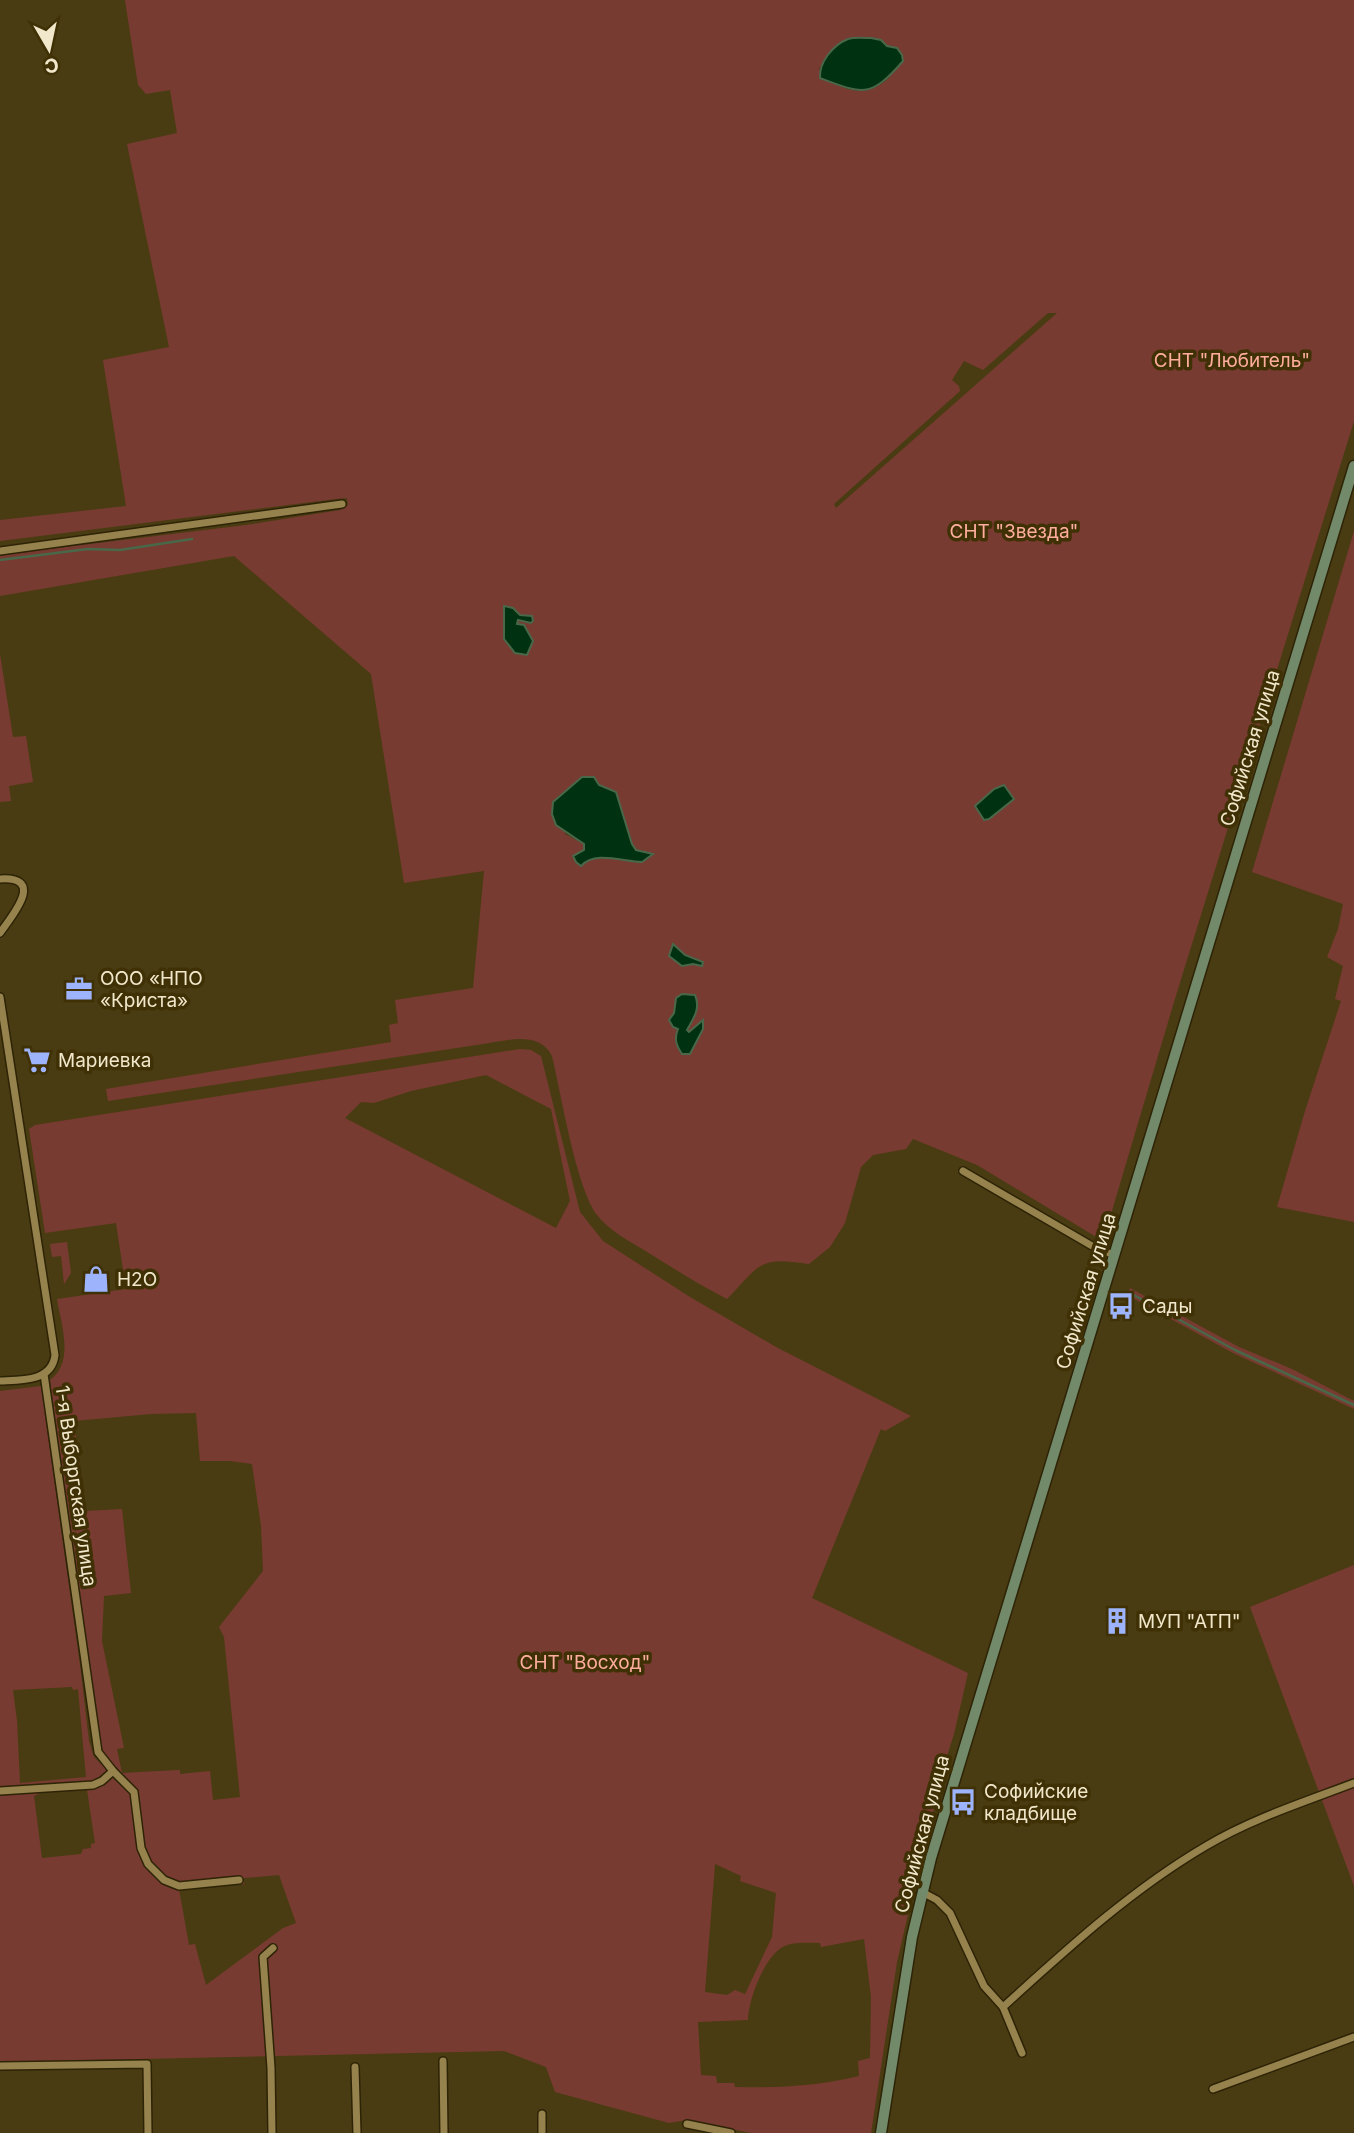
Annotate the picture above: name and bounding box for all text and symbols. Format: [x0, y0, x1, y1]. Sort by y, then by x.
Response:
north arrow [14, 14, 84, 84]
text: С [43, 53, 60, 78]
park label: СНТ "Любитель" [1154, 349, 1310, 372]
park label: СНТ "Звезда" [950, 520, 1078, 543]
street label: Софийская улица [1215, 667, 1285, 829]
place label: ООО «НПО «Криста» [100, 967, 203, 1012]
office icon: ООО «НПО «Криста» [64, 974, 94, 1004]
supermarket icon: Мариевка [22, 1045, 52, 1075]
place label: Мариевка [58, 1049, 151, 1072]
street label: Софийская улица [1051, 1210, 1121, 1372]
shop icon: H2O [81, 1264, 111, 1294]
place label: H2O [117, 1268, 157, 1291]
bus stop icon: Сады [1106, 1291, 1136, 1321]
place label: Сады [1142, 1295, 1192, 1318]
street label: 1-я Выборгская улица [51, 1384, 101, 1588]
building icon: МУП "АТП" [1102, 1606, 1132, 1636]
place label: МУП "АТП" [1138, 1610, 1241, 1633]
park label: СНТ "Восход" [520, 1651, 650, 1674]
street label: Софийская улица [890, 1753, 954, 1915]
place label: Софийские кладбище [984, 1780, 1088, 1825]
bus stop icon: Софийские кладбище [948, 1787, 978, 1817]

